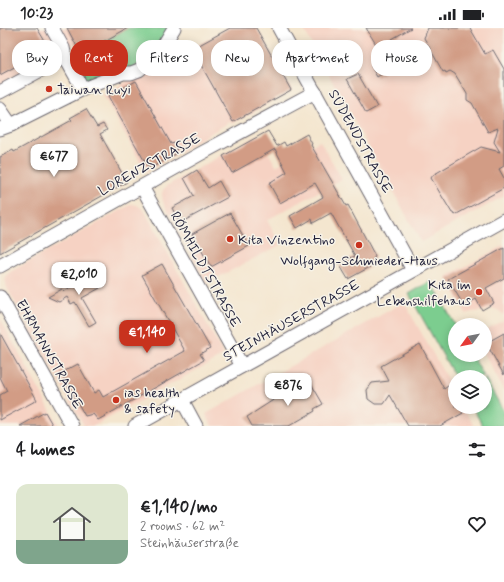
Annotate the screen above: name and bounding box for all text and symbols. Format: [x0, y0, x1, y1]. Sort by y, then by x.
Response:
text: 10:23 [20, 4, 53, 24]
chip: Buy [12, 40, 62, 76]
chip: Rent [70, 40, 128, 76]
chip: Filters [136, 40, 203, 76]
chip: New [211, 40, 264, 76]
chip: Apartment [272, 40, 363, 76]
chip: House [371, 40, 432, 76]
place label: Taiwan Ruyi [57, 81, 131, 99]
marker: Taiwan Ruyi [44, 84, 54, 94]
street label: SÜDENDSTRASSE [324, 86, 396, 197]
street label: LORENZSTRASSE [95, 129, 204, 200]
pin: €677 [30, 144, 78, 178]
text: €677 [40, 148, 69, 165]
street label: RÖMHILDTSTRASSE [166, 208, 244, 331]
place label: Kita Vinzentino [238, 231, 335, 249]
marker: Kita Vinzentino [225, 234, 235, 244]
marker: Wolfgang-Schmieder-Haus [354, 240, 364, 250]
place label: Wolfgang-Schmieder-Haus [280, 252, 438, 271]
pin: €2,010 [46, 262, 112, 296]
text: €2,010 [60, 266, 98, 283]
street label: STEINHÄUSERSTRASSE [220, 276, 363, 366]
place label: Kita im Lebenshilfehaus [376, 276, 471, 310]
marker: Kita im Lebenshilfehaus [474, 287, 484, 297]
street label: EHRMANNSTRASSE [12, 297, 87, 412]
north arrow [448, 318, 492, 362]
map controls [448, 318, 492, 414]
pin: €1,140 [114, 320, 180, 354]
text: €1,140 [128, 324, 166, 341]
button: layers [448, 370, 492, 414]
pin: €876 [264, 373, 312, 407]
text: €876 [274, 377, 302, 394]
place label: ias health & safety [124, 384, 180, 418]
marker: ias health & safety [111, 395, 121, 405]
text: 4 homes [16, 439, 75, 461]
icon: filters [466, 439, 488, 461]
text: €1,140/mo [140, 496, 217, 518]
icon: home [48, 500, 96, 548]
icon: heart [466, 513, 488, 535]
text: 2 rooms · 62 m² [140, 518, 225, 535]
text: Steinhäuserstraße [140, 535, 239, 552]

